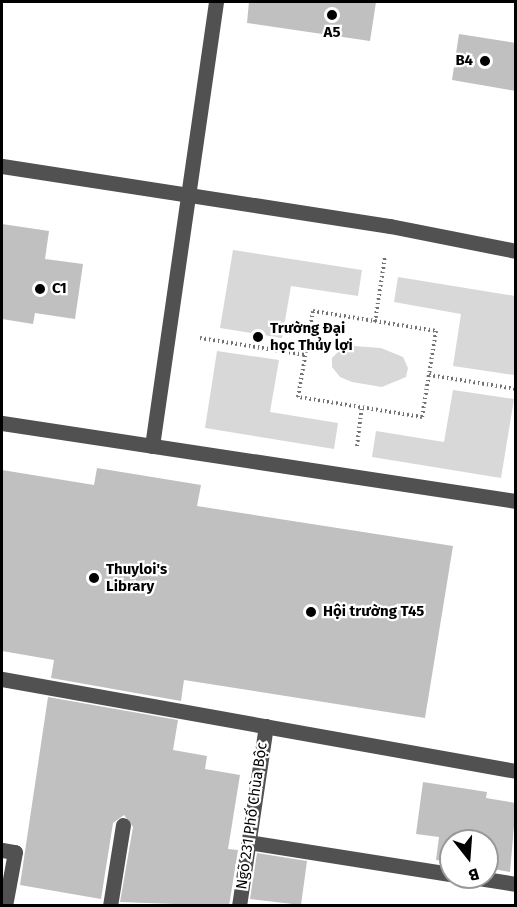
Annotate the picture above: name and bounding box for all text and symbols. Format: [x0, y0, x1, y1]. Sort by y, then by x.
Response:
marker: A5 [325, 8, 339, 22]
place label: A5 [324, 24, 340, 42]
place label: B4 [455, 52, 473, 70]
marker: B4 [478, 54, 492, 68]
place label: C1 [52, 280, 67, 298]
marker: C1 [33, 282, 47, 296]
place label: Trường Đại học Thủy lợi [270, 319, 353, 354]
marker: Trường Đại học Thủy lợi [251, 330, 265, 344]
place label: Thuyloi's Library [106, 560, 167, 595]
marker: Thuyloi's Library [87, 571, 101, 585]
place label: Hội trường T45 [323, 603, 424, 621]
marker: Hội trường T45 [304, 605, 318, 619]
street label: Ngõ 231 Phố Chùa Bộc [233, 741, 271, 891]
north arrow [439, 829, 499, 889]
text: B [466, 864, 481, 885]

